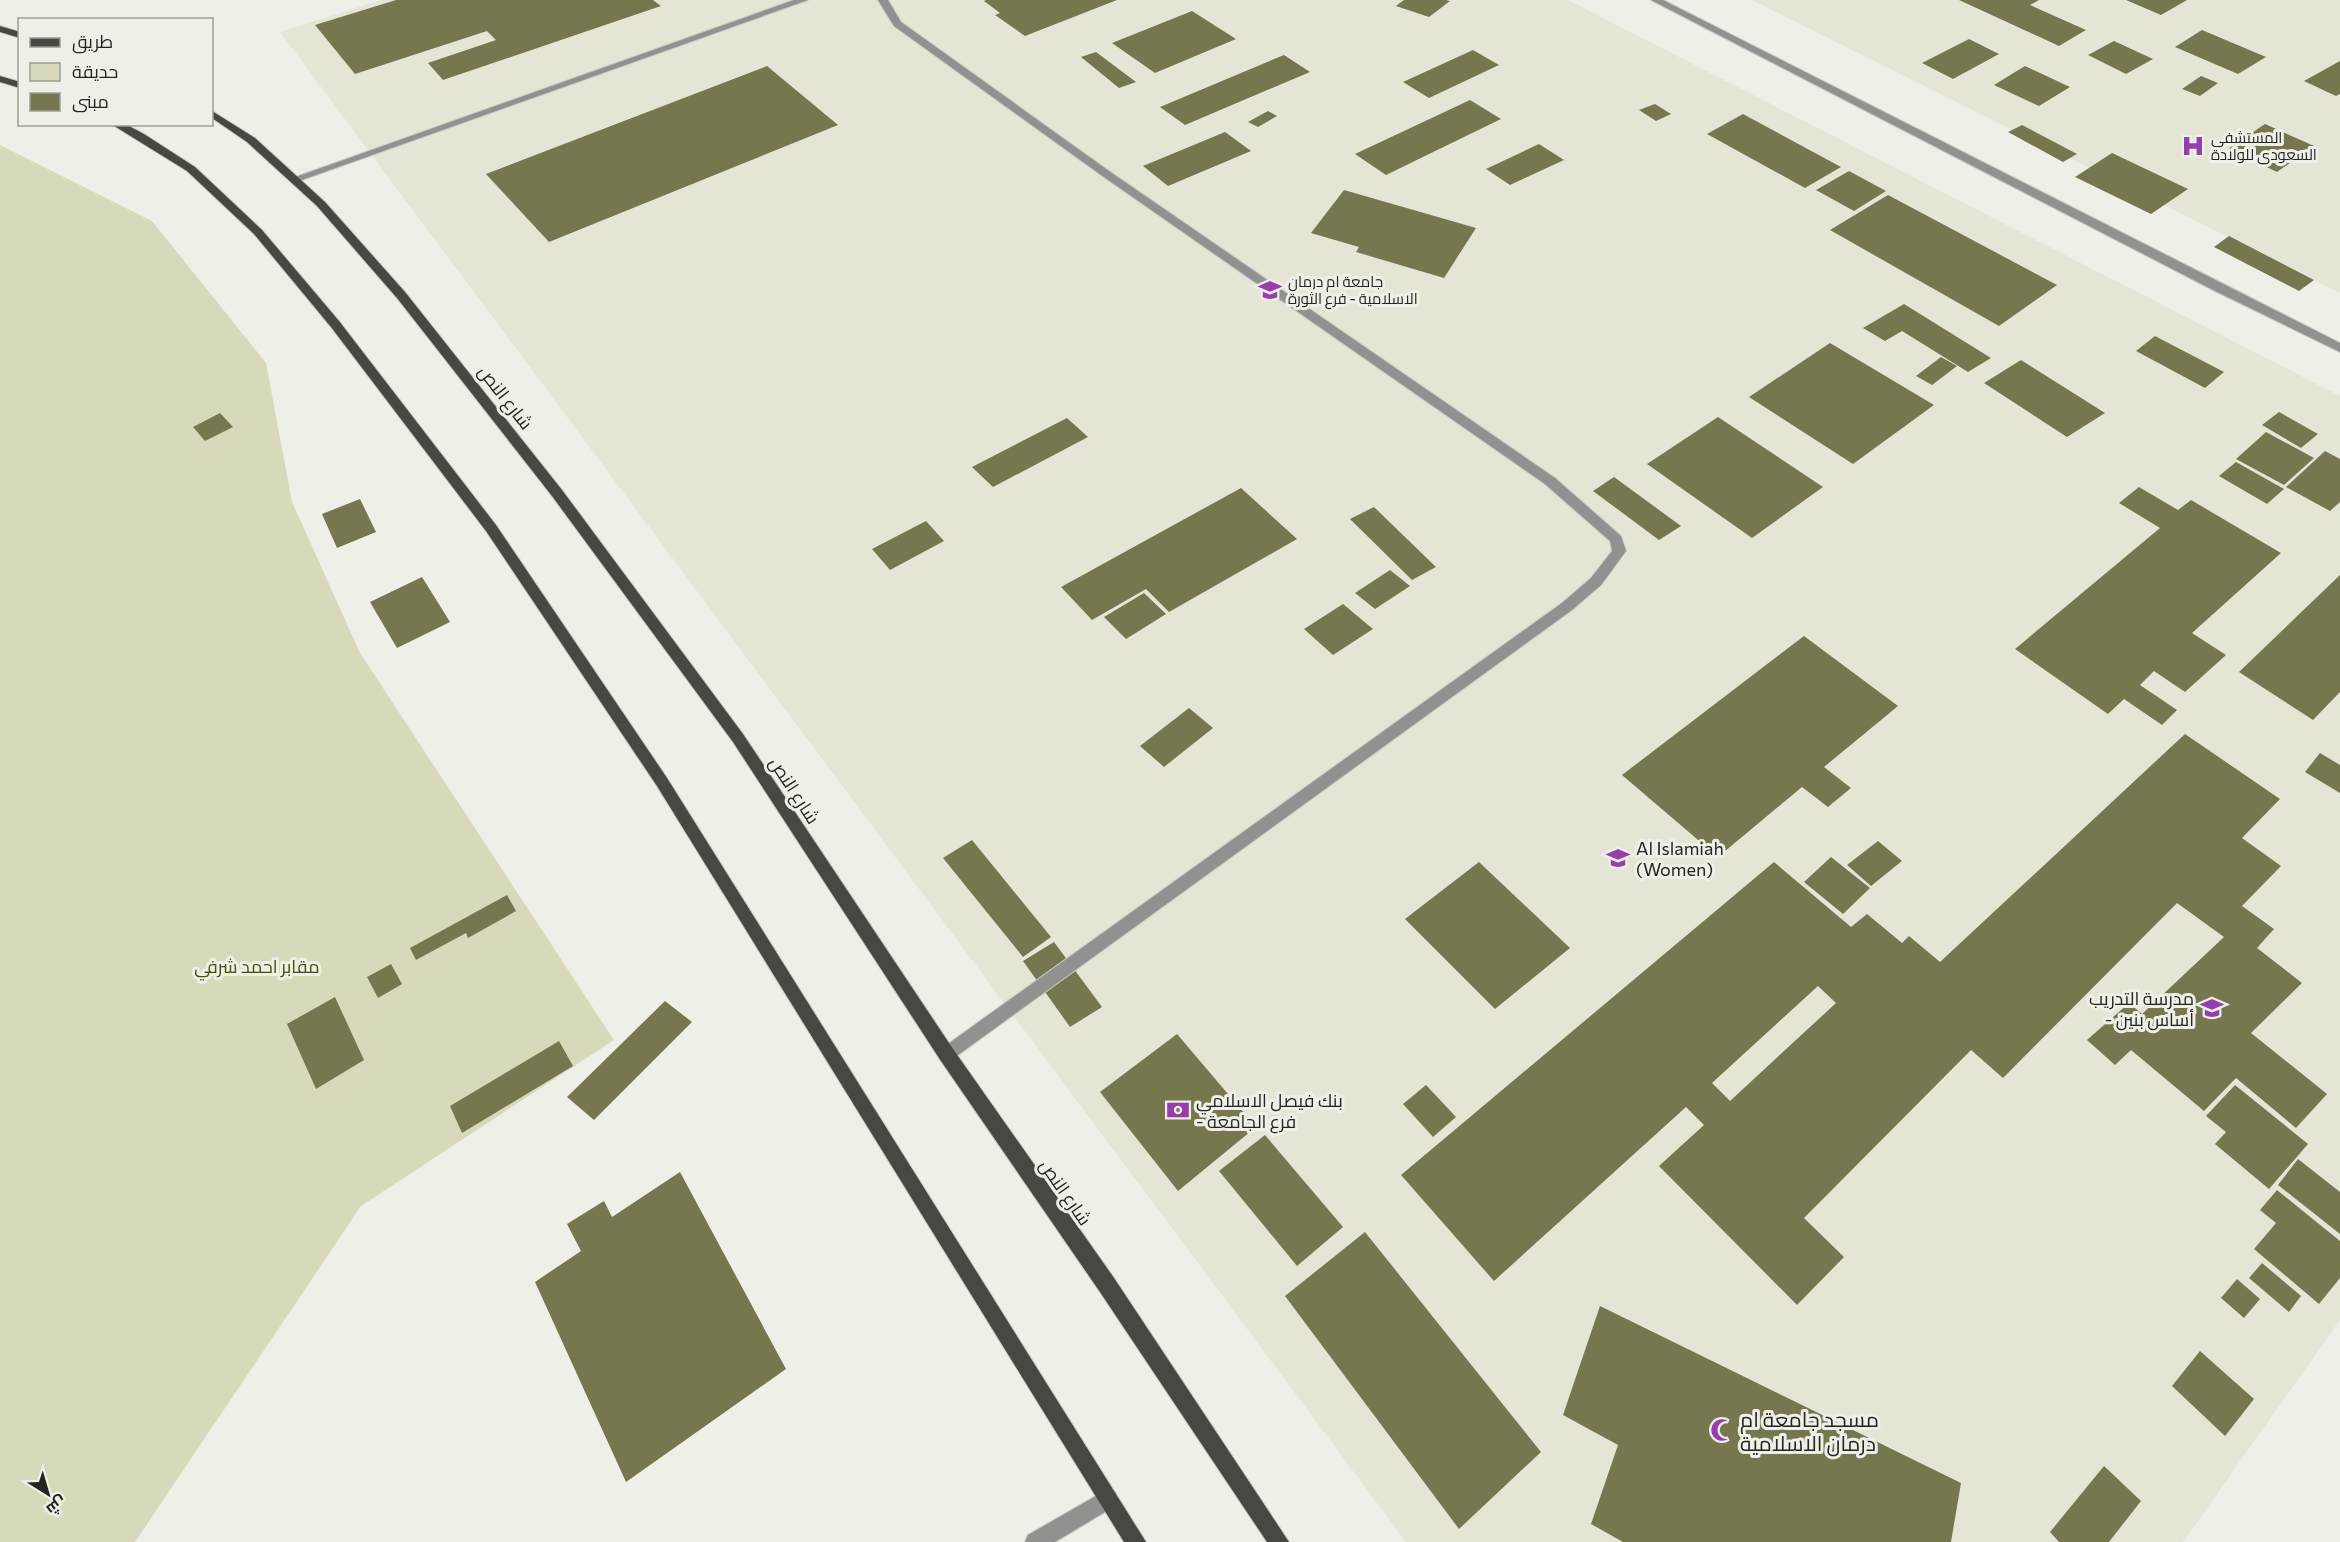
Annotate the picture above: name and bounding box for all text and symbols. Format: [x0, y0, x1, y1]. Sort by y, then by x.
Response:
legend [18, 18, 213, 126]
text: طريق [72, 30, 113, 54]
text: حديقة [72, 60, 118, 82]
text: مبنى [72, 90, 109, 113]
place label: المستشفى السعودى للولادة [2211, 128, 2317, 165]
hospital icon: المستشفى السعودى للولادة [2180, 133, 2206, 159]
place label: جامعة ام درمان الاسلامية - فرع الثورة [1288, 272, 1418, 310]
school or university icon: جامعة ام درمان الاسلامية - فرع الثورة [1257, 277, 1283, 303]
street label: شارع النص [473, 361, 538, 435]
street label: شارع النص [764, 752, 825, 829]
place label: Al Islamiah (Women) [1636, 837, 1724, 880]
school or university icon: Al Islamiah (Women) [1605, 845, 1631, 871]
park label: مقابر احمد شرفي [194, 955, 320, 981]
place label: مدرسة التدريب - أساس بنين [2089, 987, 2194, 1031]
school or university icon: مدرسة التدريب - أساس بنين [2199, 995, 2225, 1021]
place label: بنك فيصل الاسلامي - فرع الجامعة [1196, 1089, 1343, 1134]
bank icon: بنك فيصل الاسلامي - فرع الجامعة [1165, 1097, 1191, 1123]
street label: شارع النص [1034, 1155, 1097, 1230]
place label: مسجد جامعة ام درمان الاسلامية [1740, 1406, 1879, 1457]
mosque icon: مسجد جامعة ام درمان الاسلامية [1709, 1417, 1735, 1443]
north arrow [18, 1464, 78, 1524]
text: ش [43, 1492, 71, 1520]

